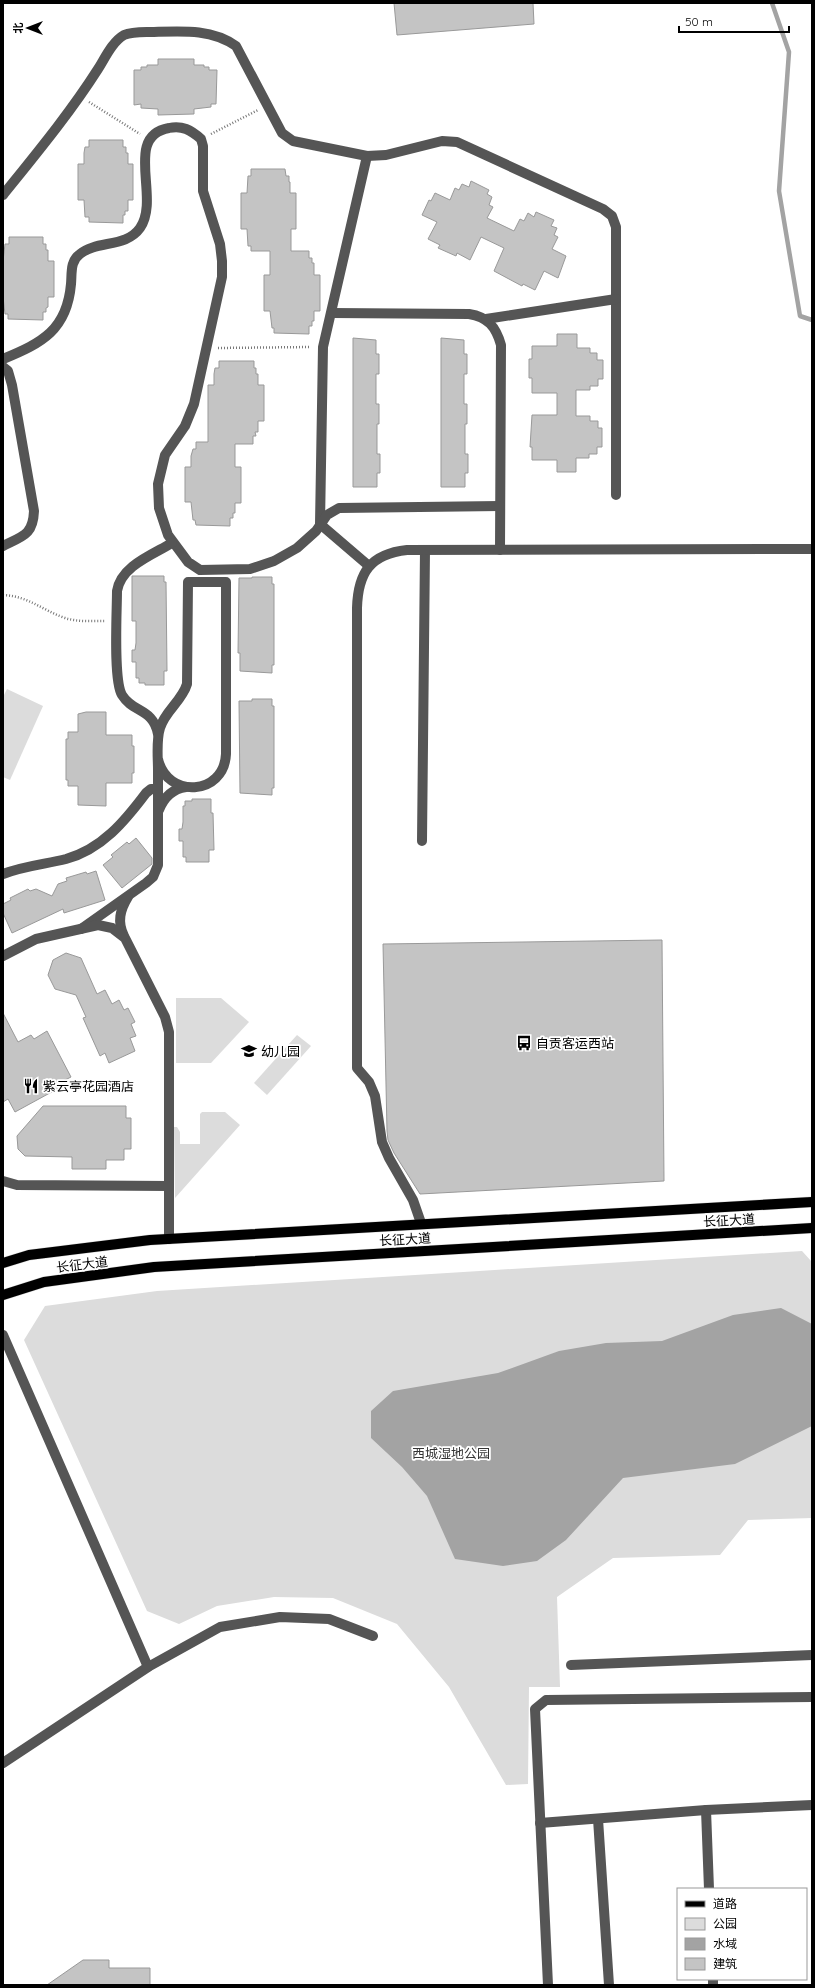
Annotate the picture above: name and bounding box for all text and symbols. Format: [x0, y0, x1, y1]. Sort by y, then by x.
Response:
north arrow [8, 8, 48, 48]
scale bar [679, 8, 789, 34]
text: 50 m [685, 14, 713, 29]
text: 北 [11, 23, 25, 34]
bus stop icon: 自贡客运西站 [515, 1034, 533, 1052]
place label: 自贡客运西站 [536, 1035, 614, 1051]
school or university icon: 幼儿园 [240, 1042, 258, 1060]
place label: 幼儿园 [261, 1043, 300, 1059]
restaurant icon: 紫云亭花园酒店 [22, 1077, 40, 1095]
place label: 紫云亭花园酒店 [43, 1078, 134, 1094]
street label: 长征大道 [703, 1211, 755, 1229]
street label: 长征大道 [379, 1230, 431, 1248]
street label: 长征大道 [55, 1253, 109, 1275]
park label: 西城湿地公园 [412, 1445, 490, 1461]
legend [677, 1888, 807, 1980]
text: 道路 [713, 1896, 737, 1911]
text: 公园 [713, 1916, 737, 1931]
text: 水域 [713, 1936, 737, 1951]
text: 建筑 [713, 1956, 737, 1971]

